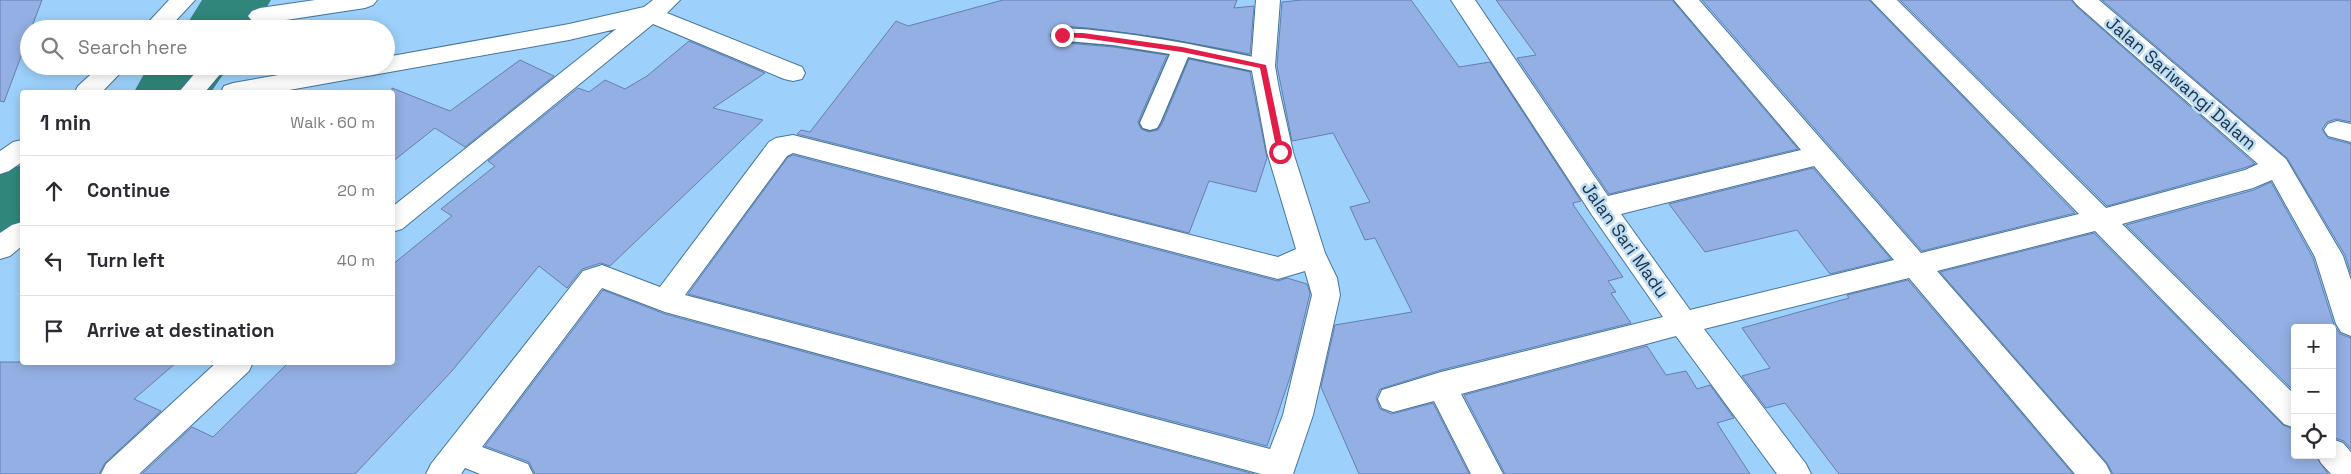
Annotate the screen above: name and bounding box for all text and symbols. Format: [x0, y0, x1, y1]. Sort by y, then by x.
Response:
street label: Jalan Sariwangi Dalam [2101, 11, 2261, 154]
search box [20, 20, 395, 75]
route end [1051, 24, 1074, 47]
icon: search [38, 34, 66, 62]
text: Search here [78, 35, 188, 60]
text: 1 min [40, 109, 91, 136]
text: Walk · 60 m [290, 112, 375, 133]
route start [1269, 141, 1292, 164]
icon: ahead [40, 177, 68, 205]
street label: Jalan Sari Madu [1577, 177, 1674, 302]
text: Continue [87, 178, 170, 203]
text: 20 m [337, 180, 375, 201]
icon: left [40, 247, 68, 275]
text: Turn left [87, 248, 165, 273]
text: 40 m [337, 250, 375, 271]
icon: arrive [40, 317, 68, 345]
text: Arrive at destination [87, 318, 275, 343]
map controls [2291, 324, 2336, 459]
button: + [2291, 324, 2336, 369]
button: − [2291, 369, 2336, 414]
button: locate [2291, 414, 2336, 459]

